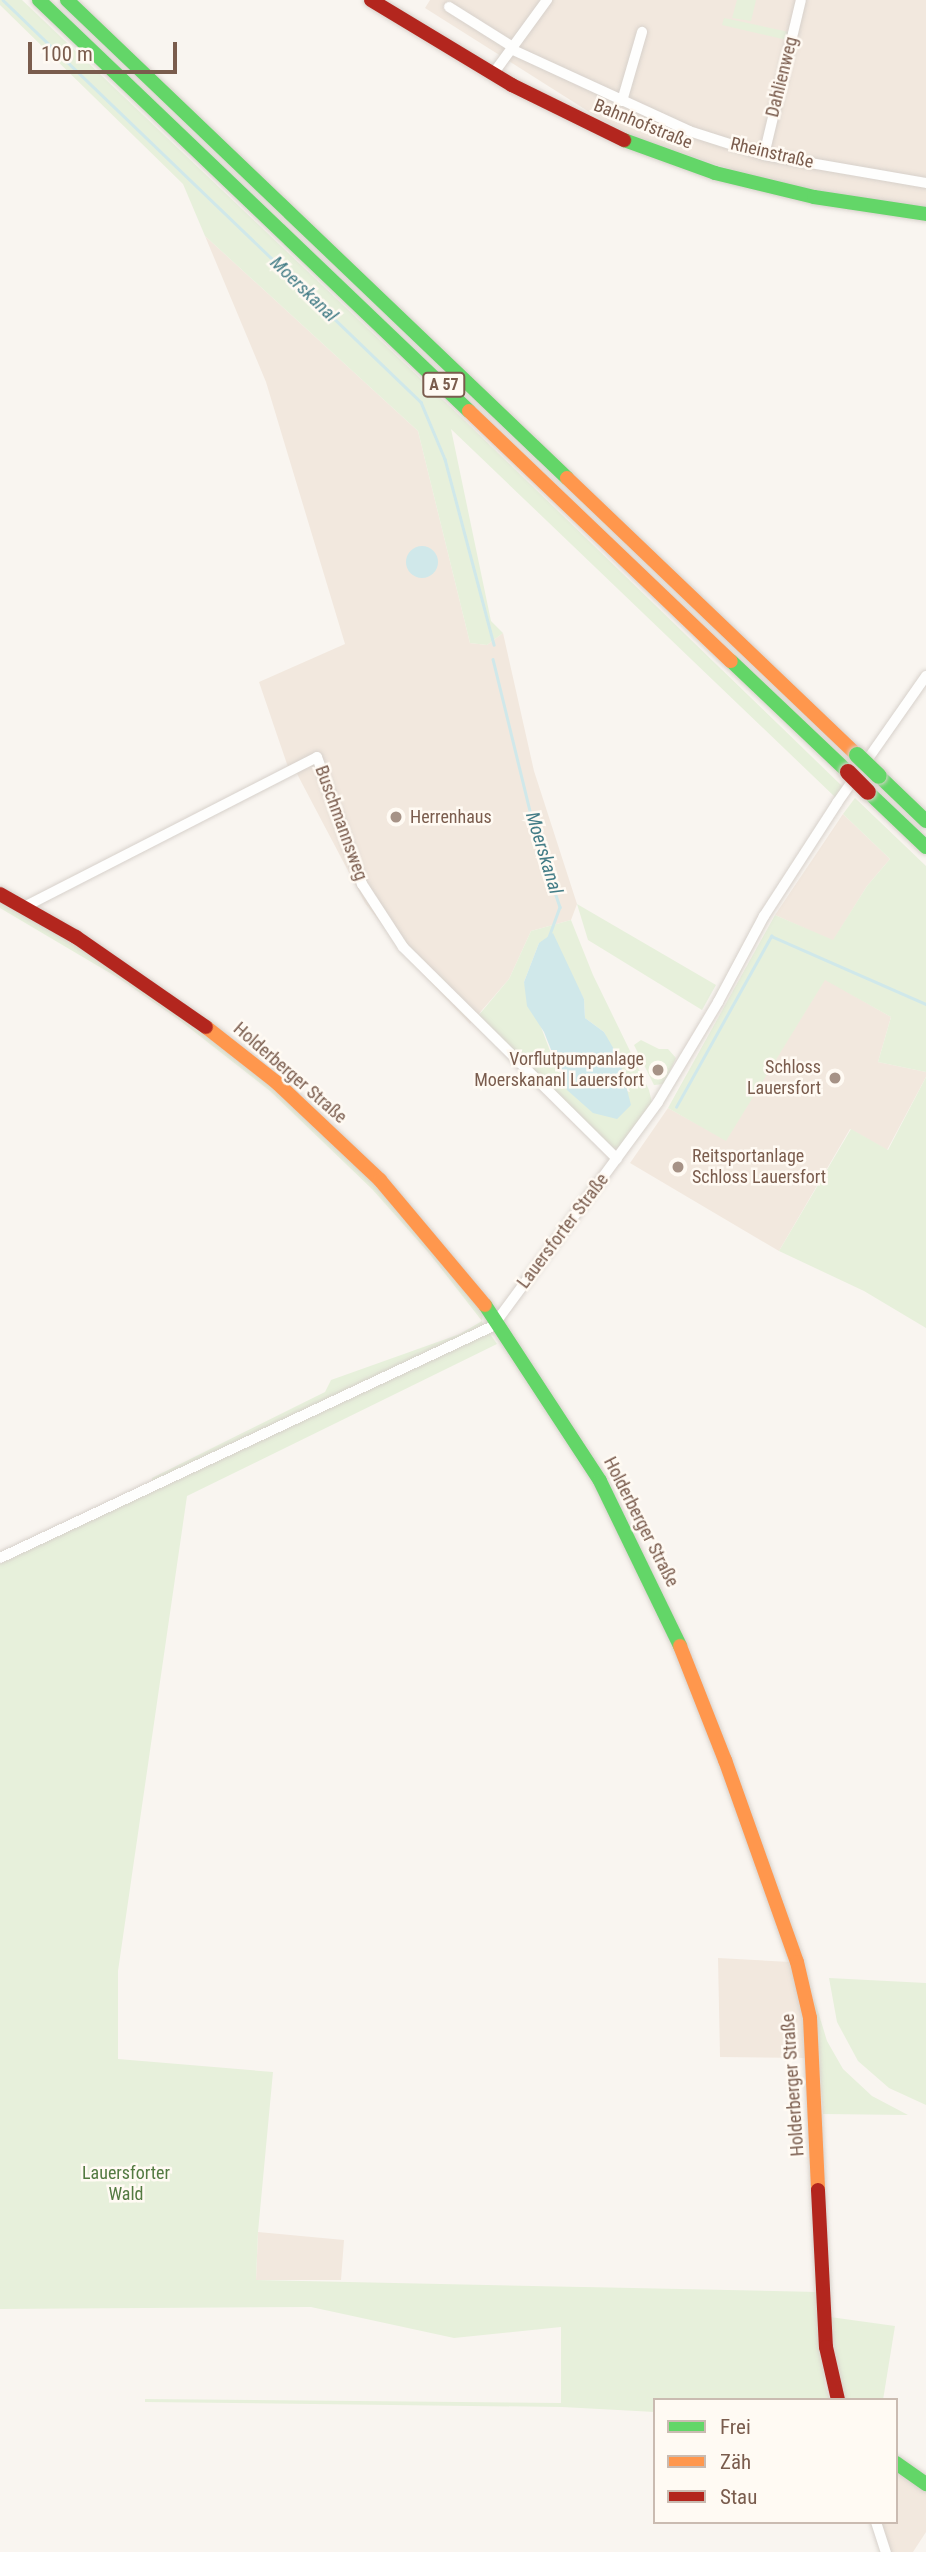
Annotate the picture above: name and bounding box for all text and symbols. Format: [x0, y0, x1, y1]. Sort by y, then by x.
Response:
scale bar [32, 28, 180, 72]
street label: Dahlienweg [762, 35, 802, 119]
text: 100 m [41, 42, 93, 66]
street label: Bahnhofstraße [591, 94, 695, 154]
street label: Rheinstraße [728, 133, 816, 173]
water label: Moerskanal [266, 251, 342, 327]
road number: A 57 [421, 372, 467, 398]
street label: Buschmannsweg [310, 763, 372, 883]
place label: Herrenhaus [410, 806, 492, 828]
marker: Herrenhaus [388, 809, 404, 825]
water label: Moerskanal [521, 809, 567, 897]
street label: Holderberger Straße [229, 1018, 351, 1128]
place label: Vorflutpumpanlage Moerskananl Lauersfort [474, 1049, 644, 1092]
place label: Schloss Lauersfort [747, 1057, 821, 1100]
marker: Vorflutpumpanlage Moerskananl Lauersfort [650, 1062, 666, 1078]
marker: Schloss Lauersfort [827, 1070, 843, 1086]
place label: Reitsportanlage Schloss Lauersfort [692, 1146, 826, 1188]
marker: Reitsportanlage Schloss Lauersfort [670, 1159, 686, 1175]
street label: Lauersforter Straße [513, 1169, 613, 1293]
street label: Holderberger Straße [599, 1453, 683, 1591]
street label: Holderberger Straße [777, 2013, 809, 2157]
park label: Lauersforter Wald [82, 2163, 170, 2206]
legend [653, 2398, 898, 2524]
text: Frei [720, 2415, 751, 2439]
text: Zäh [720, 2450, 751, 2474]
text: Stau [720, 2485, 757, 2509]

